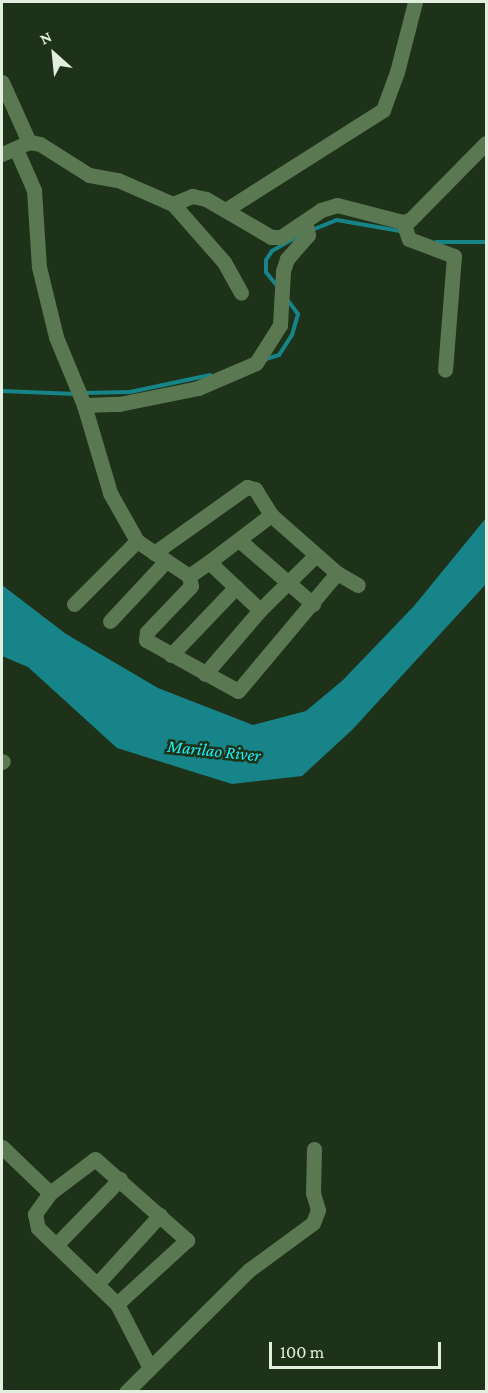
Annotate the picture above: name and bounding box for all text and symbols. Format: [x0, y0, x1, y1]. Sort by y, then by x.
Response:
north arrow [24, 24, 84, 84]
text: N [37, 27, 54, 48]
water label: Marilao River [166, 735, 262, 767]
scale bar [272, 1330, 444, 1368]
text: 100 m [280, 1342, 324, 1362]

